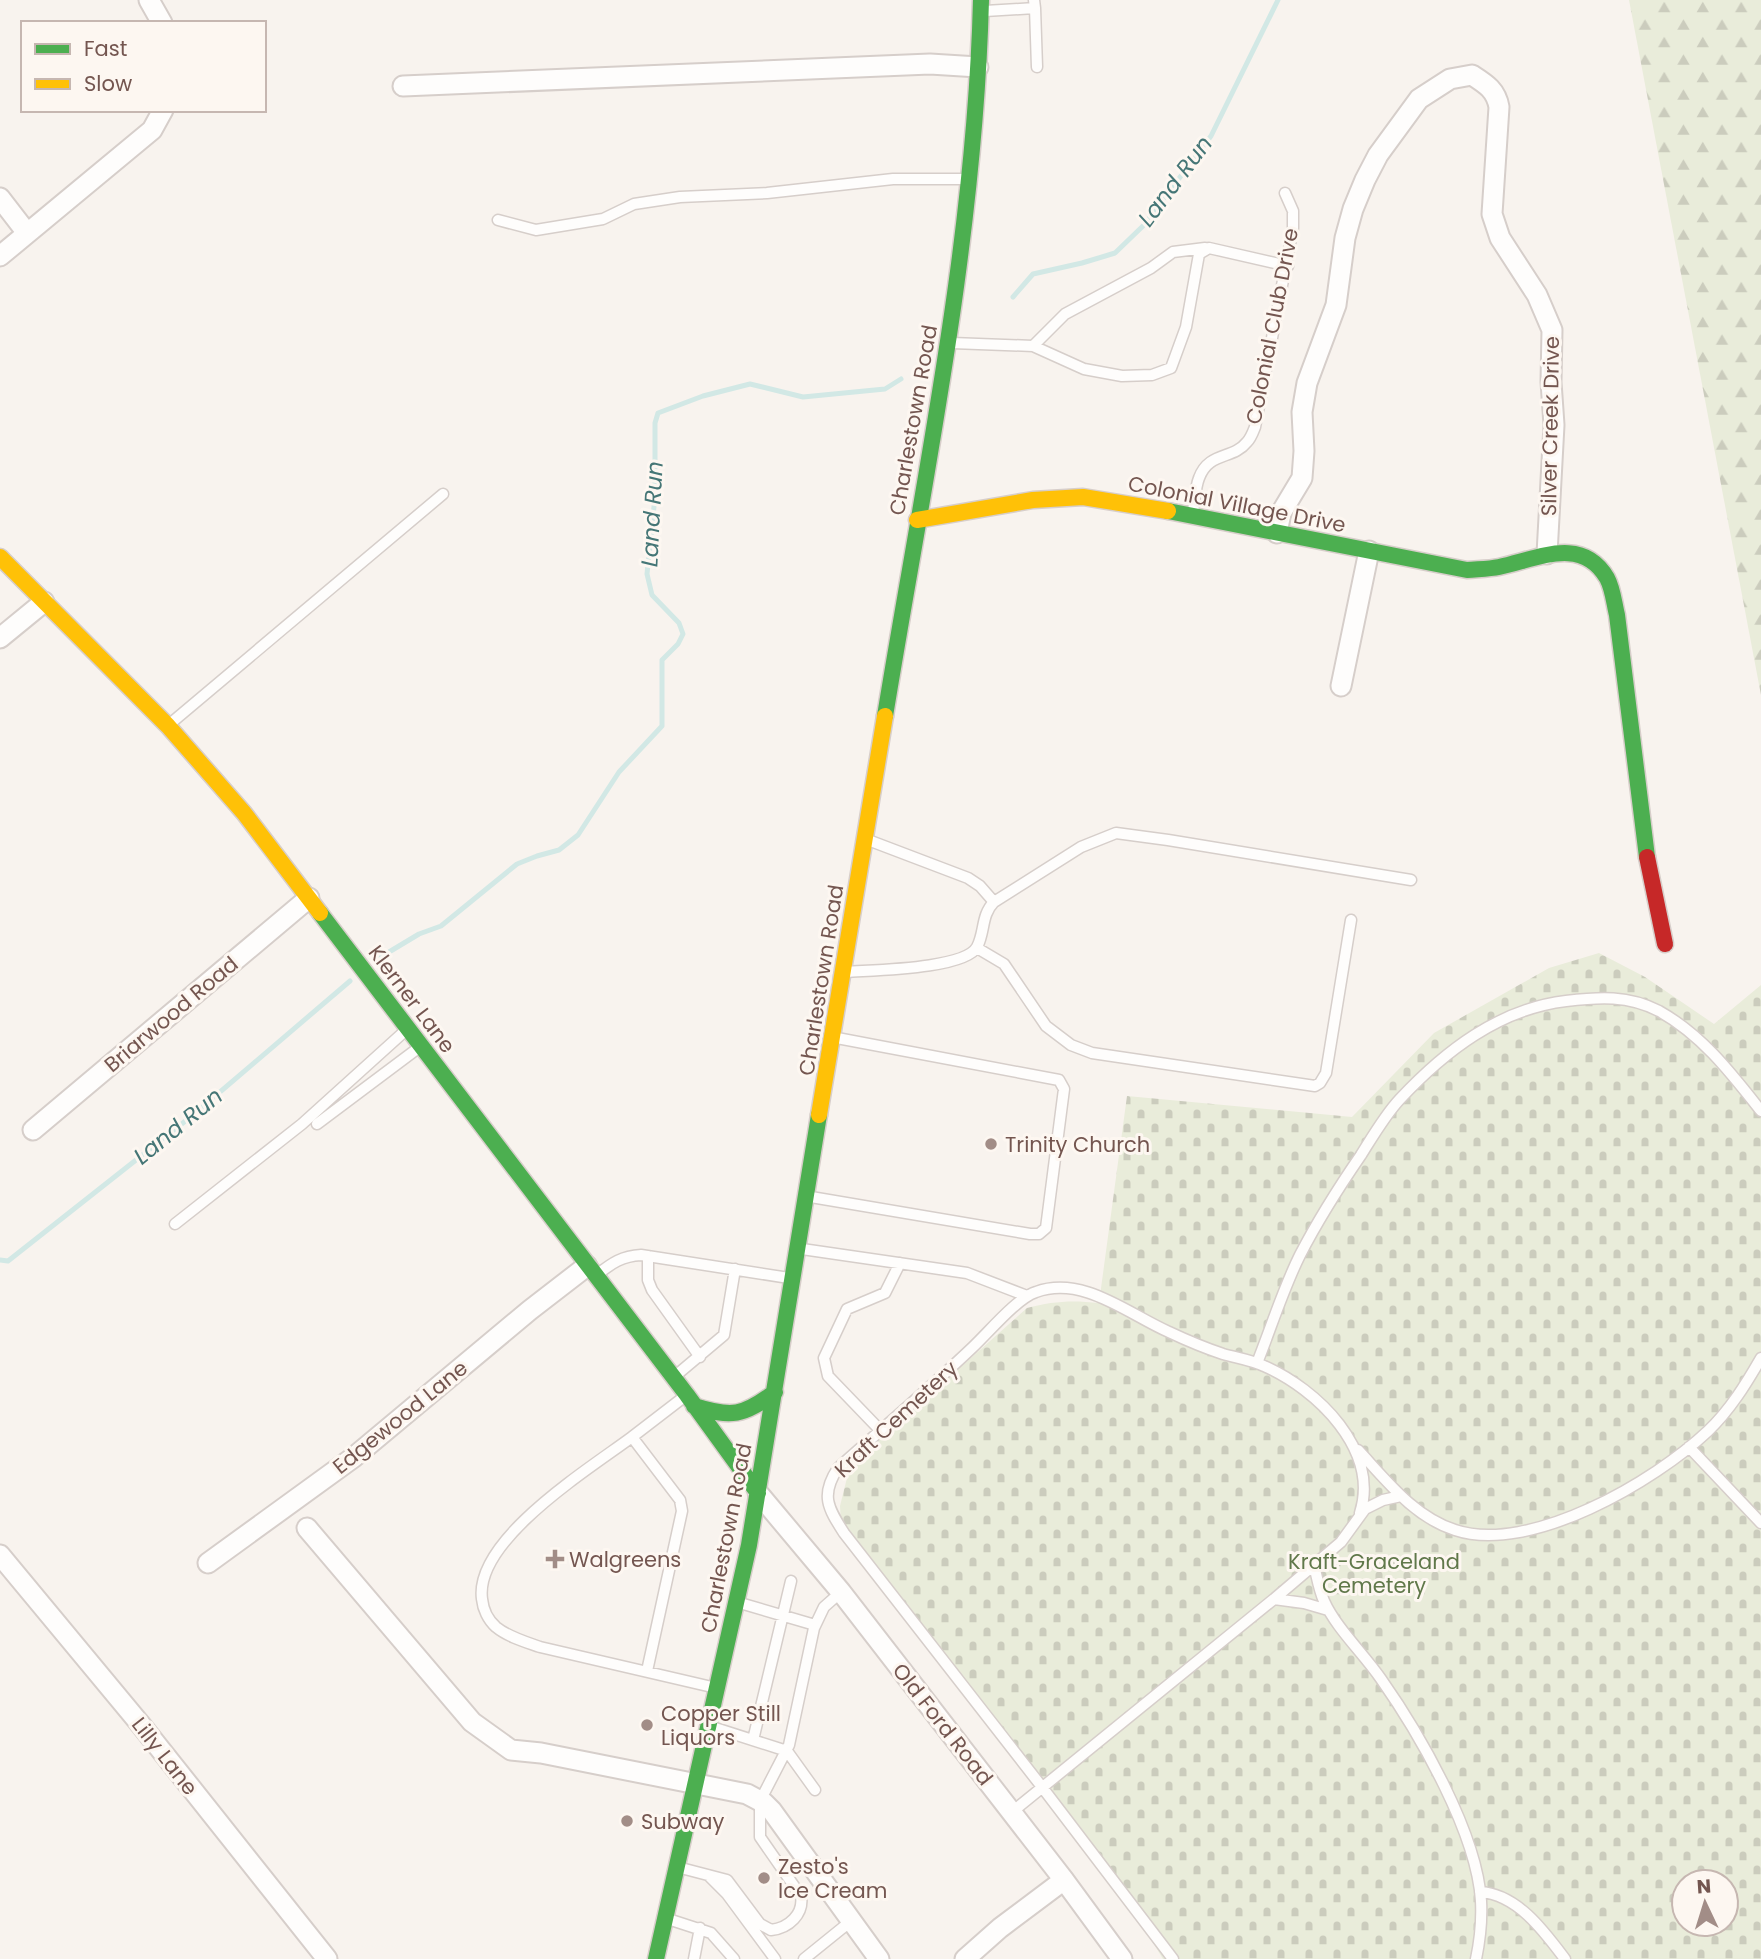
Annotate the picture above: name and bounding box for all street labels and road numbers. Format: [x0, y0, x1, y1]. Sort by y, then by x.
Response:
street label: Colonial Club Drive [1239, 226, 1305, 426]
street label: Charlestown Road [882, 323, 944, 517]
street label: Silver Creek Drive [1534, 336, 1566, 516]
street label: Colonial Village Drive [1126, 469, 1348, 539]
street label: Charlestown Road [792, 883, 850, 1077]
street label: Klerner Lane [362, 939, 462, 1059]
street label: Briarwood Road [98, 949, 244, 1079]
street label: Edgewood Lane [326, 1354, 474, 1480]
street label: Kraft Cemetery [828, 1354, 964, 1484]
street label: Charlestown Road [693, 1441, 759, 1635]
street label: Old Ford Road [886, 1657, 1000, 1791]
street label: Lilly Lane [125, 1711, 205, 1801]

